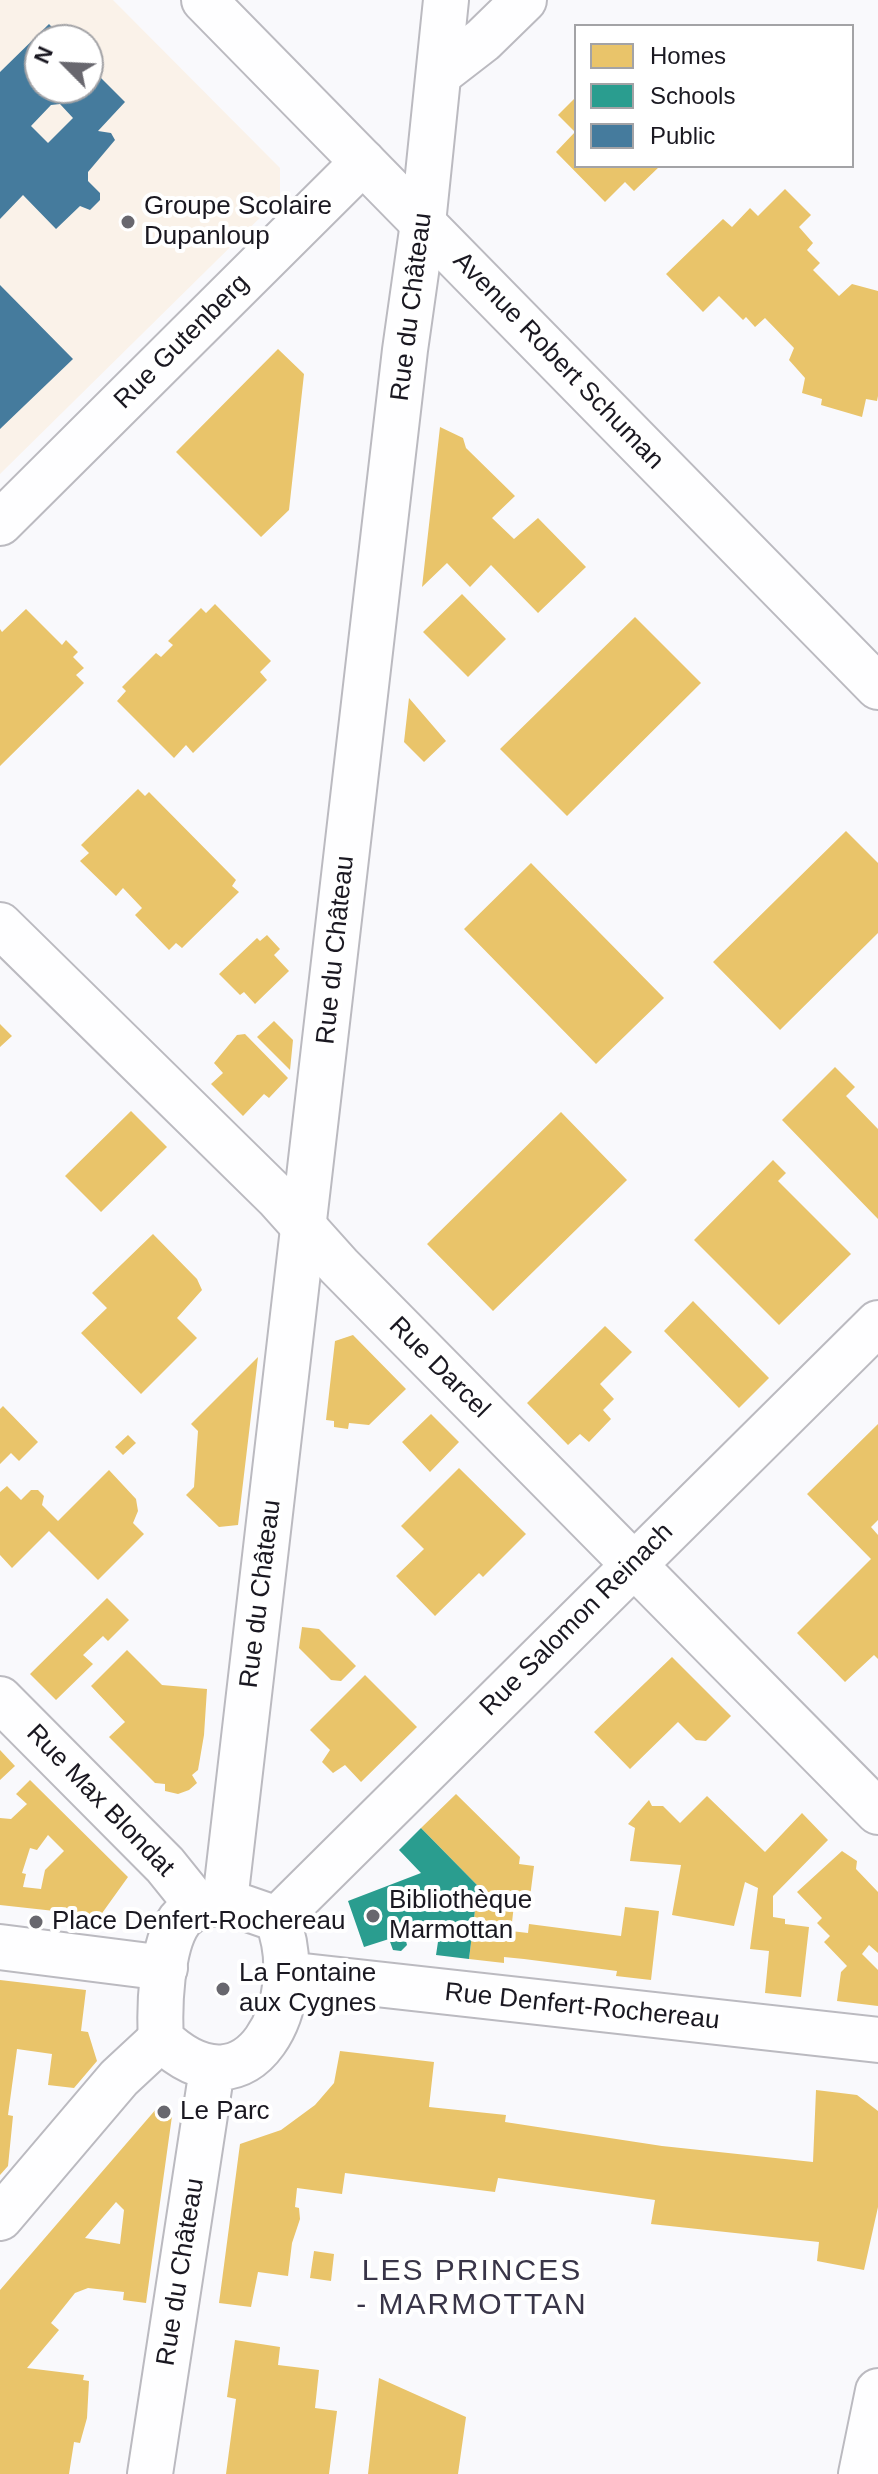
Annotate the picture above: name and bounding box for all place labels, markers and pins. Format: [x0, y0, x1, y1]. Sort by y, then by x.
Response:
place label: Groupe Scolaire Dupanloup [144, 191, 332, 252]
marker: Groupe Scolaire Dupanloup [119, 213, 137, 231]
place label: Bibliothèque Marmottan [389, 1885, 532, 1946]
place label: Place Denfert-Rochereau [52, 1906, 345, 1938]
marker: Bibliothèque Marmottan [364, 1907, 382, 1925]
marker: Place Denfert-Rochereau [27, 1913, 45, 1931]
place label: La Fontaine aux Cygnes [239, 1958, 376, 2020]
marker: La Fontaine aux Cygnes [214, 1980, 232, 1998]
place label: Le Parc [180, 2096, 270, 2128]
marker: Le Parc [155, 2103, 173, 2121]

